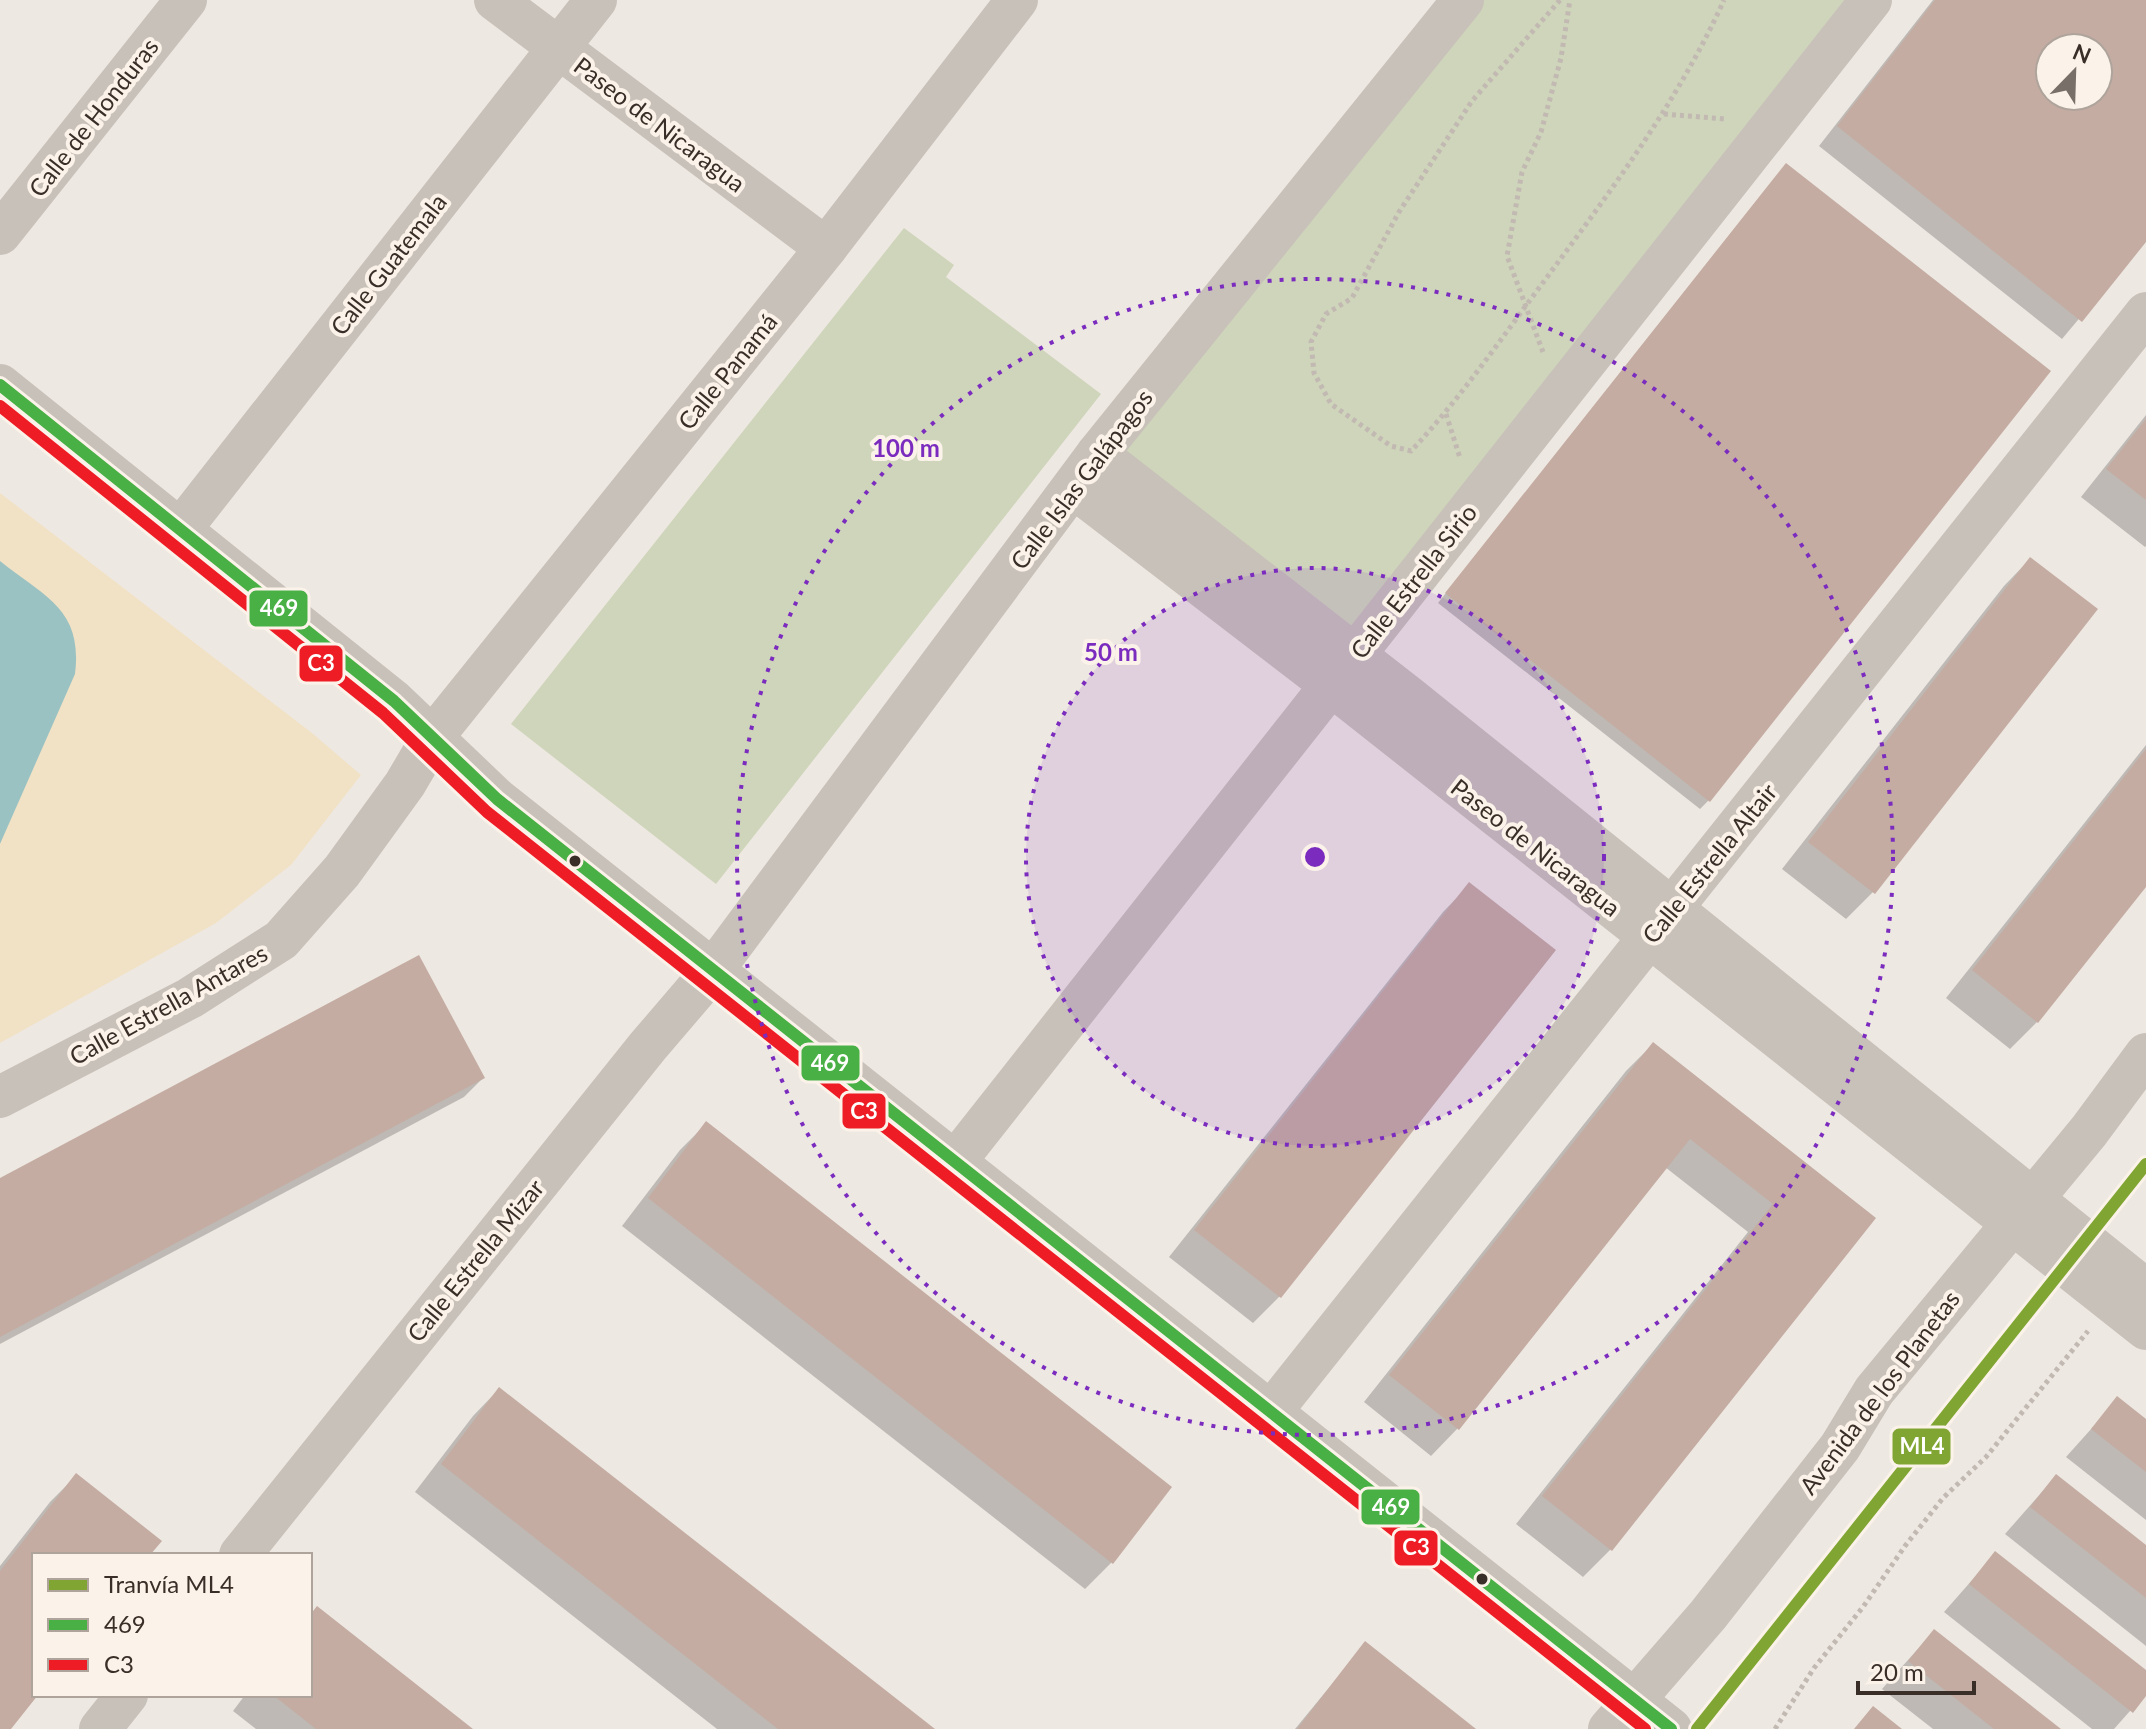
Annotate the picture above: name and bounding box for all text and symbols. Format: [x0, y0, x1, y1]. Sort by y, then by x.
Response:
street label: Calle de Honduras [22, 32, 164, 202]
north arrow [2034, 32, 2114, 112]
text: N [2069, 37, 2095, 69]
street label: Paseo de Nicaragua [569, 50, 751, 198]
street label: Calle Guatemala [324, 188, 452, 340]
street label: Calle Panamá [671, 307, 783, 435]
street label: Calle Islas Galápagos [1004, 383, 1158, 575]
text: 100 m [872, 433, 940, 462]
street label: Calle Estrella Sirio [1344, 498, 1482, 664]
line badge: 469 [248, 589, 309, 628]
text: 469 [260, 594, 298, 621]
text: 50 m [1084, 637, 1138, 666]
line badge: C3 [298, 644, 344, 683]
text: C3 [307, 649, 335, 676]
street label: Paseo de Nicaragua [1446, 772, 1626, 922]
street label: Calle Estrella Altair [1636, 777, 1782, 949]
centre of rings [1301, 843, 1329, 871]
unlabelled marker [567, 853, 583, 869]
street label: Calle Estrella Antares [64, 938, 272, 1070]
line badge: 469 [800, 1044, 861, 1082]
text: 469 [811, 1049, 849, 1076]
line badge: C3 [841, 1092, 887, 1130]
text: C3 [850, 1097, 878, 1124]
street label: Calle Estrella Mizar [401, 1173, 550, 1347]
street label: Avenida de los Planetas [1793, 1284, 1965, 1500]
line badge: ML4 [1891, 1427, 1952, 1466]
text: ML4 [1900, 1432, 1945, 1459]
line badge: 469 [1360, 1488, 1421, 1526]
text: 469 [1372, 1493, 1410, 1520]
line badge: C3 [1393, 1529, 1439, 1567]
text: C3 [1402, 1533, 1430, 1560]
legend [32, 1553, 312, 1697]
text: Tranvía ML4 [104, 1569, 234, 1598]
unlabelled marker [1474, 1571, 1490, 1587]
text: 469 [104, 1609, 146, 1638]
scale bar [1858, 1645, 1974, 1695]
text: C3 [104, 1649, 134, 1678]
text: 20 m [1870, 1657, 1924, 1686]

